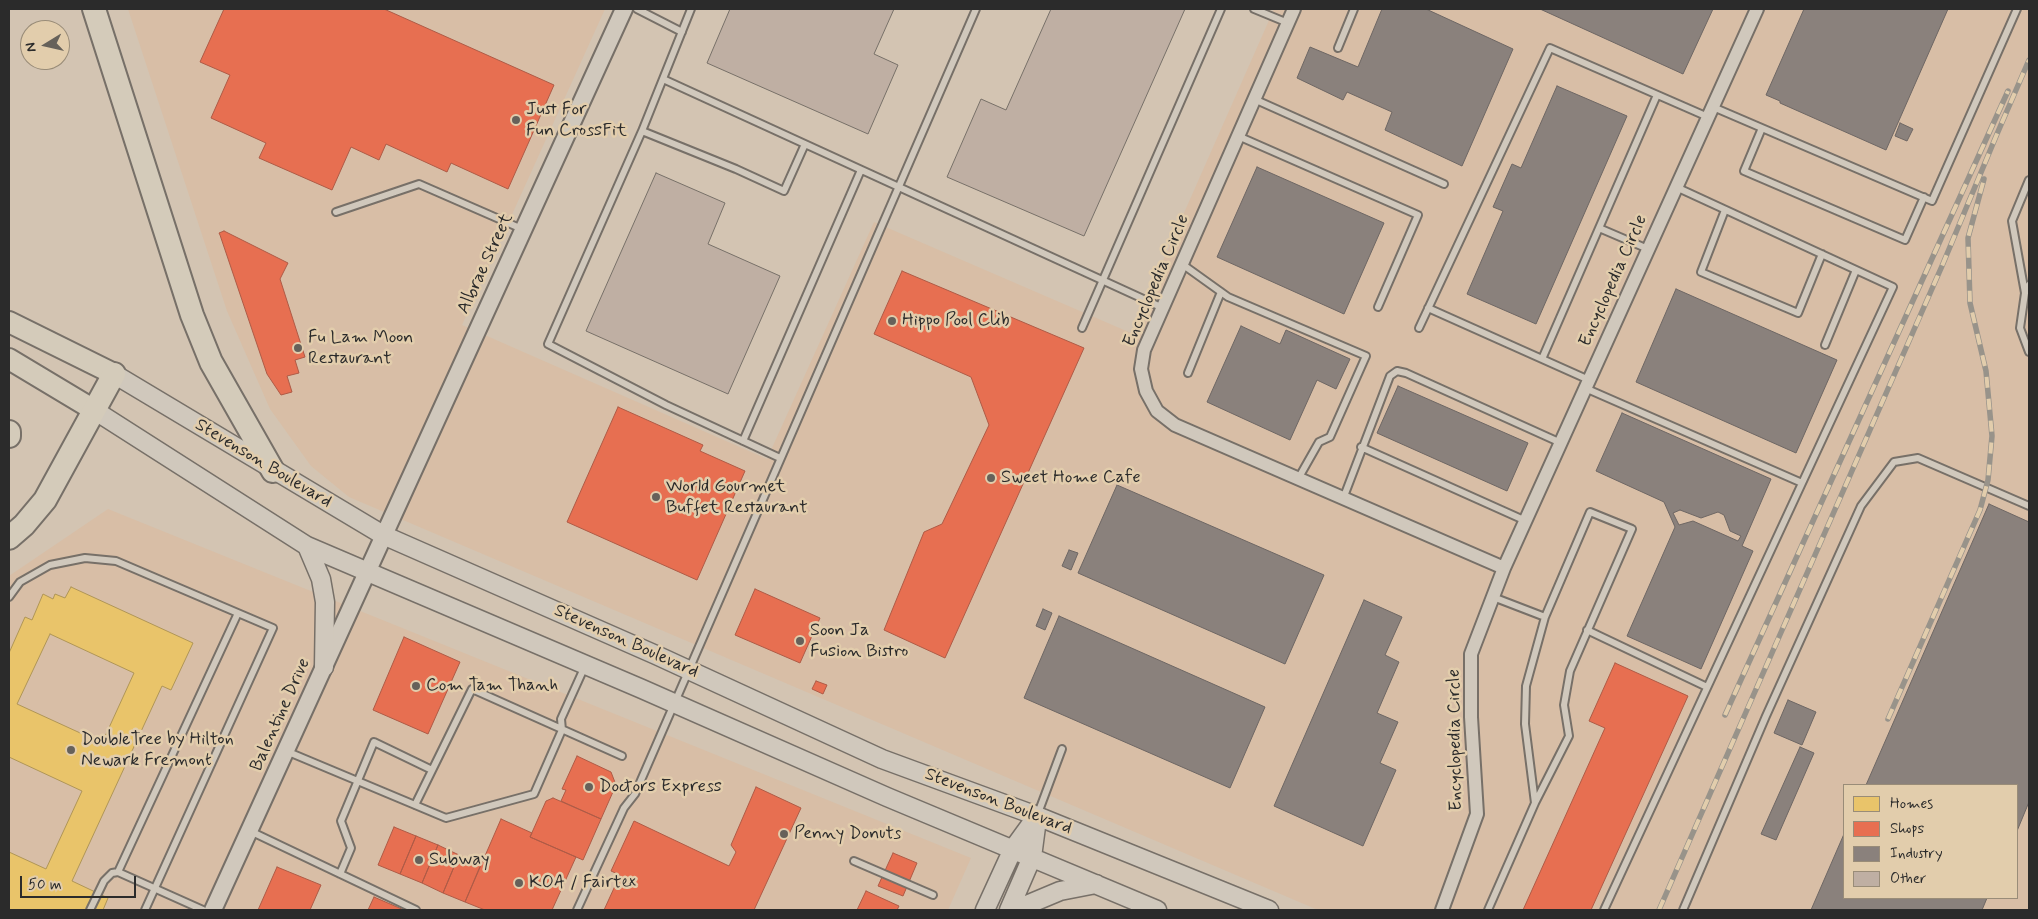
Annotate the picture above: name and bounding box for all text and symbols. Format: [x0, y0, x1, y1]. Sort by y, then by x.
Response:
north arrow [20, 20, 70, 70]
text: N [22, 41, 41, 53]
place label: Just For Fun CrossFit [526, 99, 627, 142]
marker: Just For Fun CrossFit [510, 114, 522, 126]
street label: Albrae Street [453, 210, 519, 318]
street label: Encyclopedia Circle [1119, 211, 1195, 351]
street label: Encyclopedia Circle [1575, 212, 1653, 350]
place label: Hippo Pool Clib [902, 310, 1010, 332]
marker: Hippo Pool Clib [886, 315, 898, 327]
place label: Fu Lam Moon Restaurant [308, 327, 413, 369]
marker: Fu Lam Moon Restaurant [292, 342, 304, 354]
street label: Stevenson Boulevard [191, 415, 335, 513]
place label: Sweet Home Cafe [1001, 467, 1141, 489]
marker: Sweet Home Cafe [985, 472, 997, 484]
place label: World Gourmet Buffet Restaurant [666, 476, 808, 518]
marker: World Gourmet Buffet Restaurant [650, 491, 662, 503]
street label: Stevenson Boulevard [550, 600, 702, 684]
place label: Soon Ja Fusion Bistro [810, 620, 908, 662]
marker: Soon Ja Fusion Bistro [794, 635, 806, 647]
street label: Balentine Drive [246, 655, 316, 775]
street label: Encyclopedia Circle [1444, 669, 1468, 811]
place label: Com Tam Thanh [426, 675, 558, 697]
marker: Com Tam Thanh [410, 680, 422, 692]
place label: DoubleTree by Hilton Newark Fremont [81, 729, 234, 772]
marker: DoubleTree by Hilton Newark Fremont [65, 744, 77, 756]
street label: Stevenson Boulevard [921, 764, 1075, 840]
place label: Doctors Express [599, 776, 722, 798]
marker: Doctors Express [583, 781, 595, 793]
legend [1843, 784, 2018, 899]
text: Homes [1890, 794, 1933, 814]
text: Shops [1890, 819, 1924, 839]
place label: Penny Donuts [794, 823, 902, 845]
marker: Penny Donuts [778, 828, 790, 840]
text: Industry [1890, 844, 1943, 864]
place label: Subway [429, 849, 490, 871]
marker: Subway [413, 854, 425, 866]
scale bar [22, 866, 139, 898]
text: Other [1890, 869, 1926, 889]
place label: KOA / Fairtex [529, 872, 636, 894]
text: 50 m [28, 875, 62, 895]
marker: KOA / Fairtex [513, 877, 525, 889]

